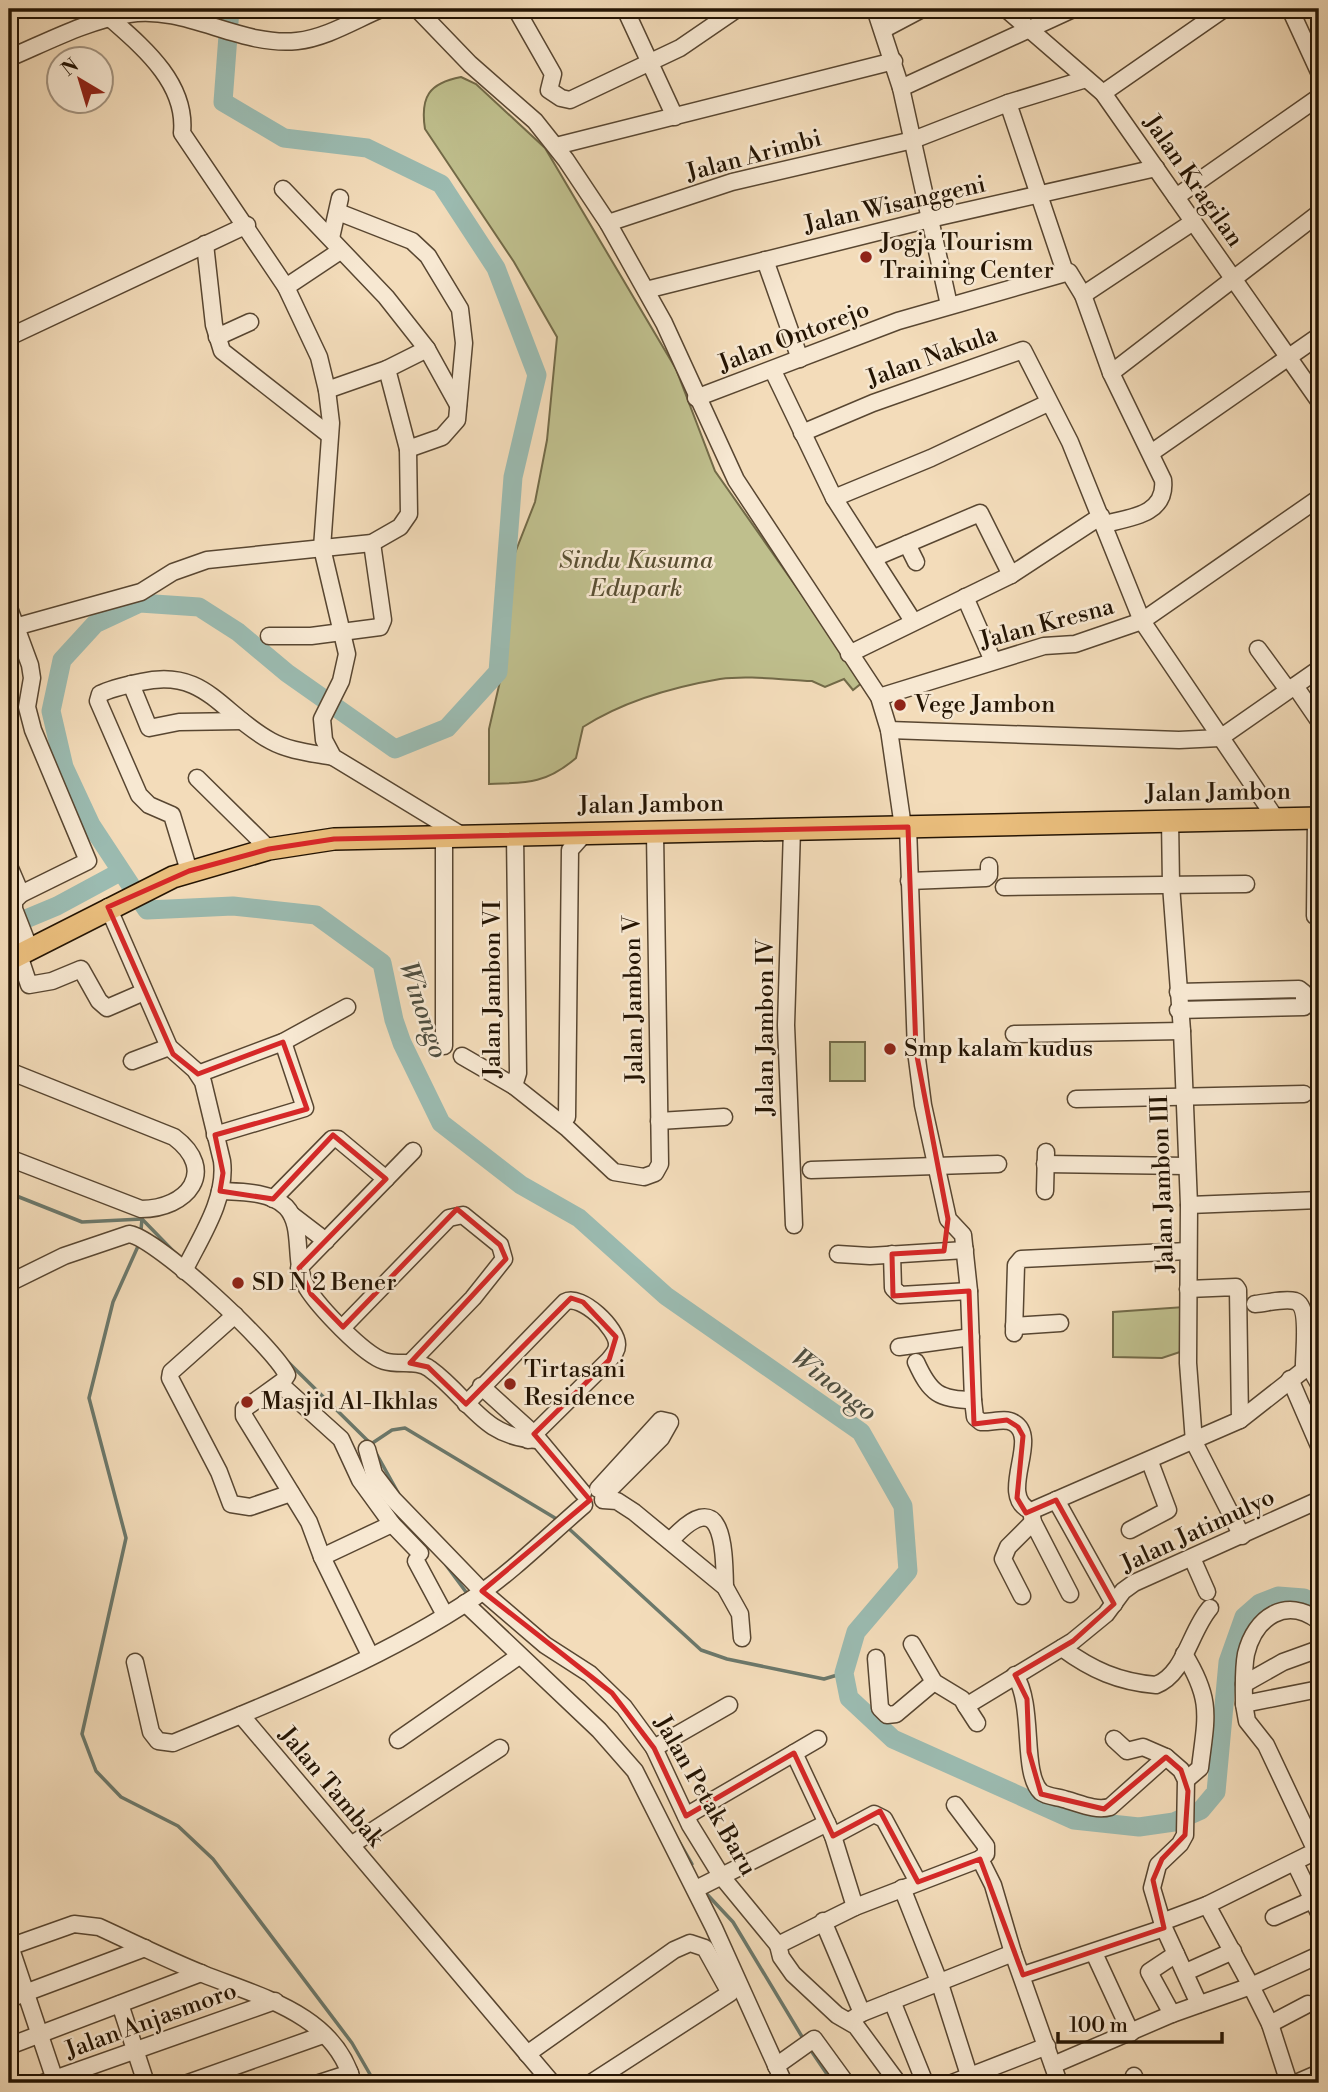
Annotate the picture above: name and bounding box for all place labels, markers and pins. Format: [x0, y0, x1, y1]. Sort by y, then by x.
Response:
place label: Jogja Tourism Training Center [879, 228, 1054, 286]
marker: Jogja Tourism Training Center [858, 249, 874, 265]
place label: Vege Jambon [913, 690, 1055, 720]
marker: Vege Jambon [892, 697, 908, 713]
place label: Smp kalam kudus [904, 1034, 1093, 1064]
marker: Smp kalam kudus [882, 1041, 898, 1057]
place label: SD N 2 Bener [252, 1268, 397, 1298]
marker: SD N 2 Bener [230, 1275, 246, 1291]
place label: Tirtasani Residence [524, 1355, 635, 1413]
marker: Tirtasani Residence [502, 1376, 518, 1392]
place label: Masjid Al-Ikhlas [261, 1387, 438, 1417]
marker: Masjid Al-Ikhlas [239, 1394, 255, 1410]

